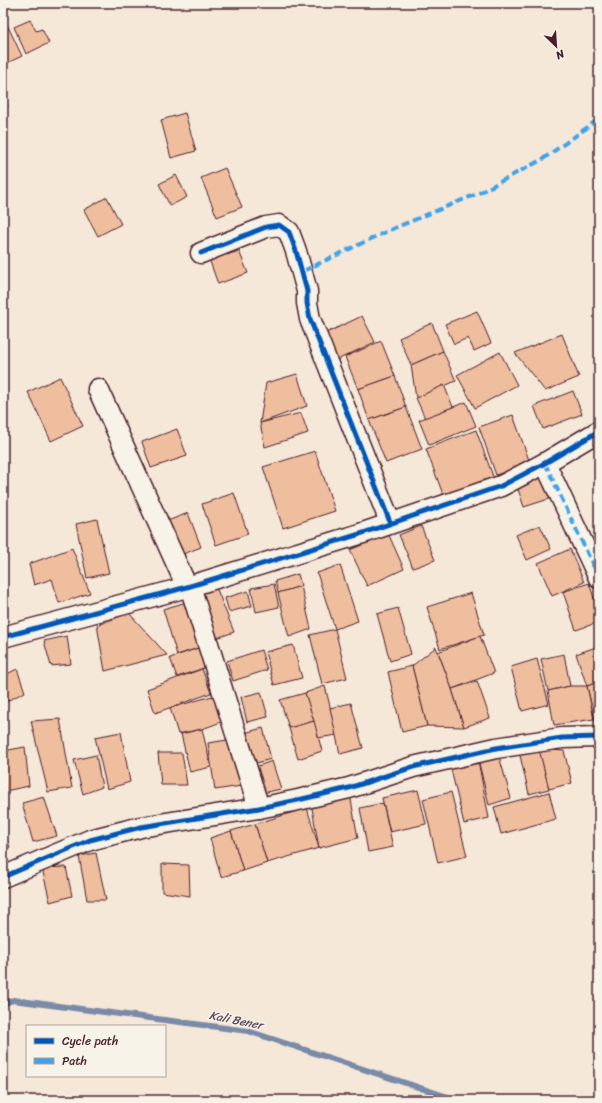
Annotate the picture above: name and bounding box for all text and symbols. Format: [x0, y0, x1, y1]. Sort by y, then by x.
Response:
north arrow [536, 26, 576, 66]
text: N [552, 44, 568, 65]
water label: Kali Bener [207, 1004, 267, 1036]
legend [26, 1025, 166, 1077]
text: Cycle path [62, 1030, 118, 1052]
text: Path [62, 1050, 87, 1072]

